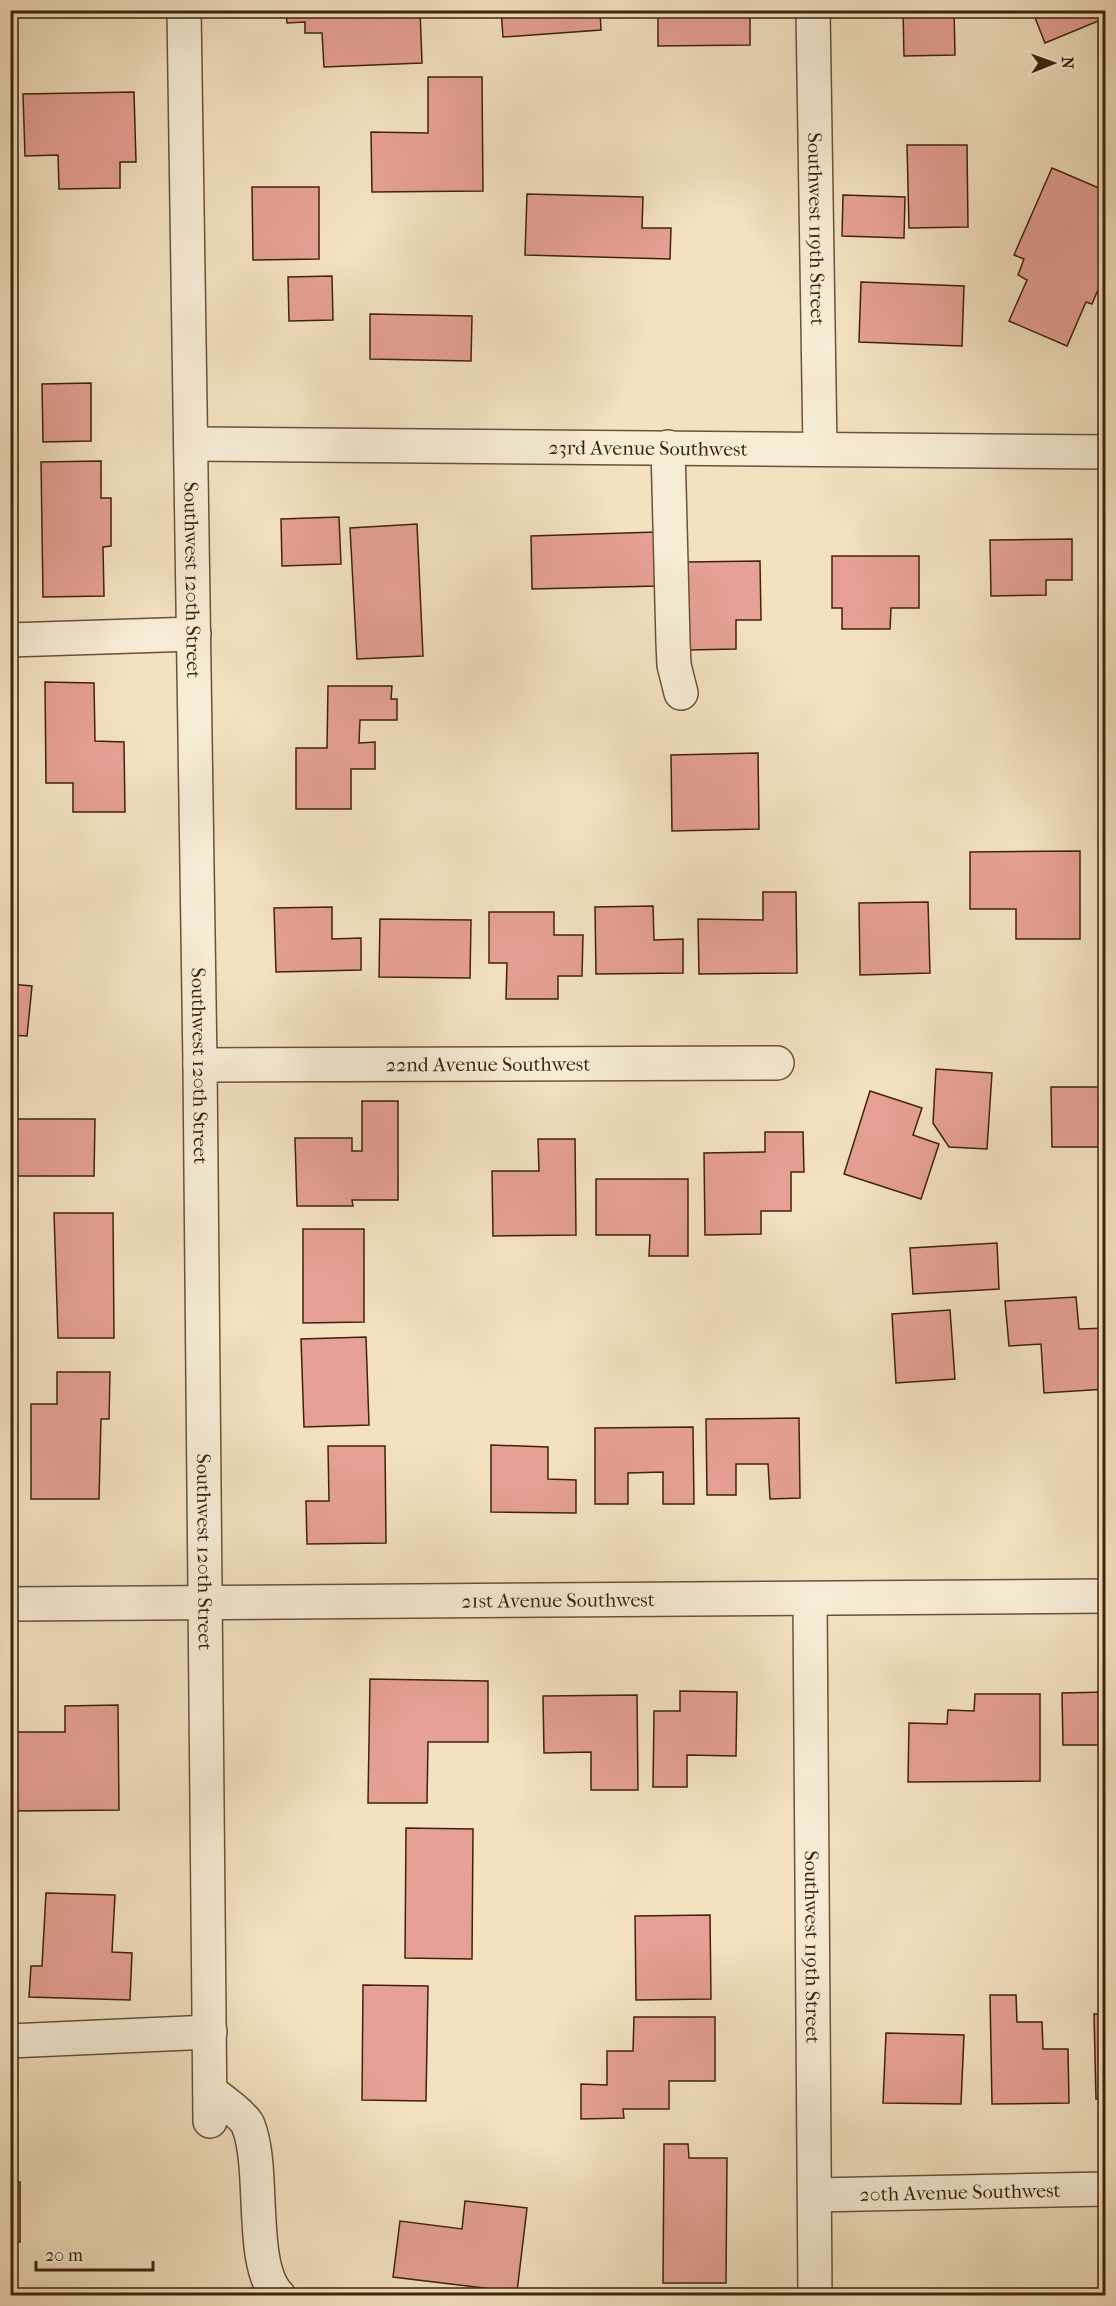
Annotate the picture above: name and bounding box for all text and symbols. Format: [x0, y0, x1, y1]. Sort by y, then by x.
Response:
north arrow [1023, 33, 1083, 93]
text: N [1058, 57, 1077, 70]
street label: Southwest 119th Street [803, 132, 829, 326]
street label: 23rd Avenue Southwest [548, 436, 748, 461]
street label: Southwest 120th Street [179, 481, 205, 678]
street label: Southwest 120th Street [187, 967, 212, 1164]
street label: 22nd Avenue Southwest [386, 1053, 590, 1076]
street label: Southwest 120th Street [192, 1453, 217, 1650]
street label: 21st Avenue Southwest [461, 1588, 655, 1613]
street label: Southwest 119th Street [800, 1850, 824, 2044]
street label: 20th Avenue Southwest [859, 2179, 1061, 2206]
scale bar [36, 2234, 153, 2272]
text: 20 m [45, 2245, 83, 2266]

